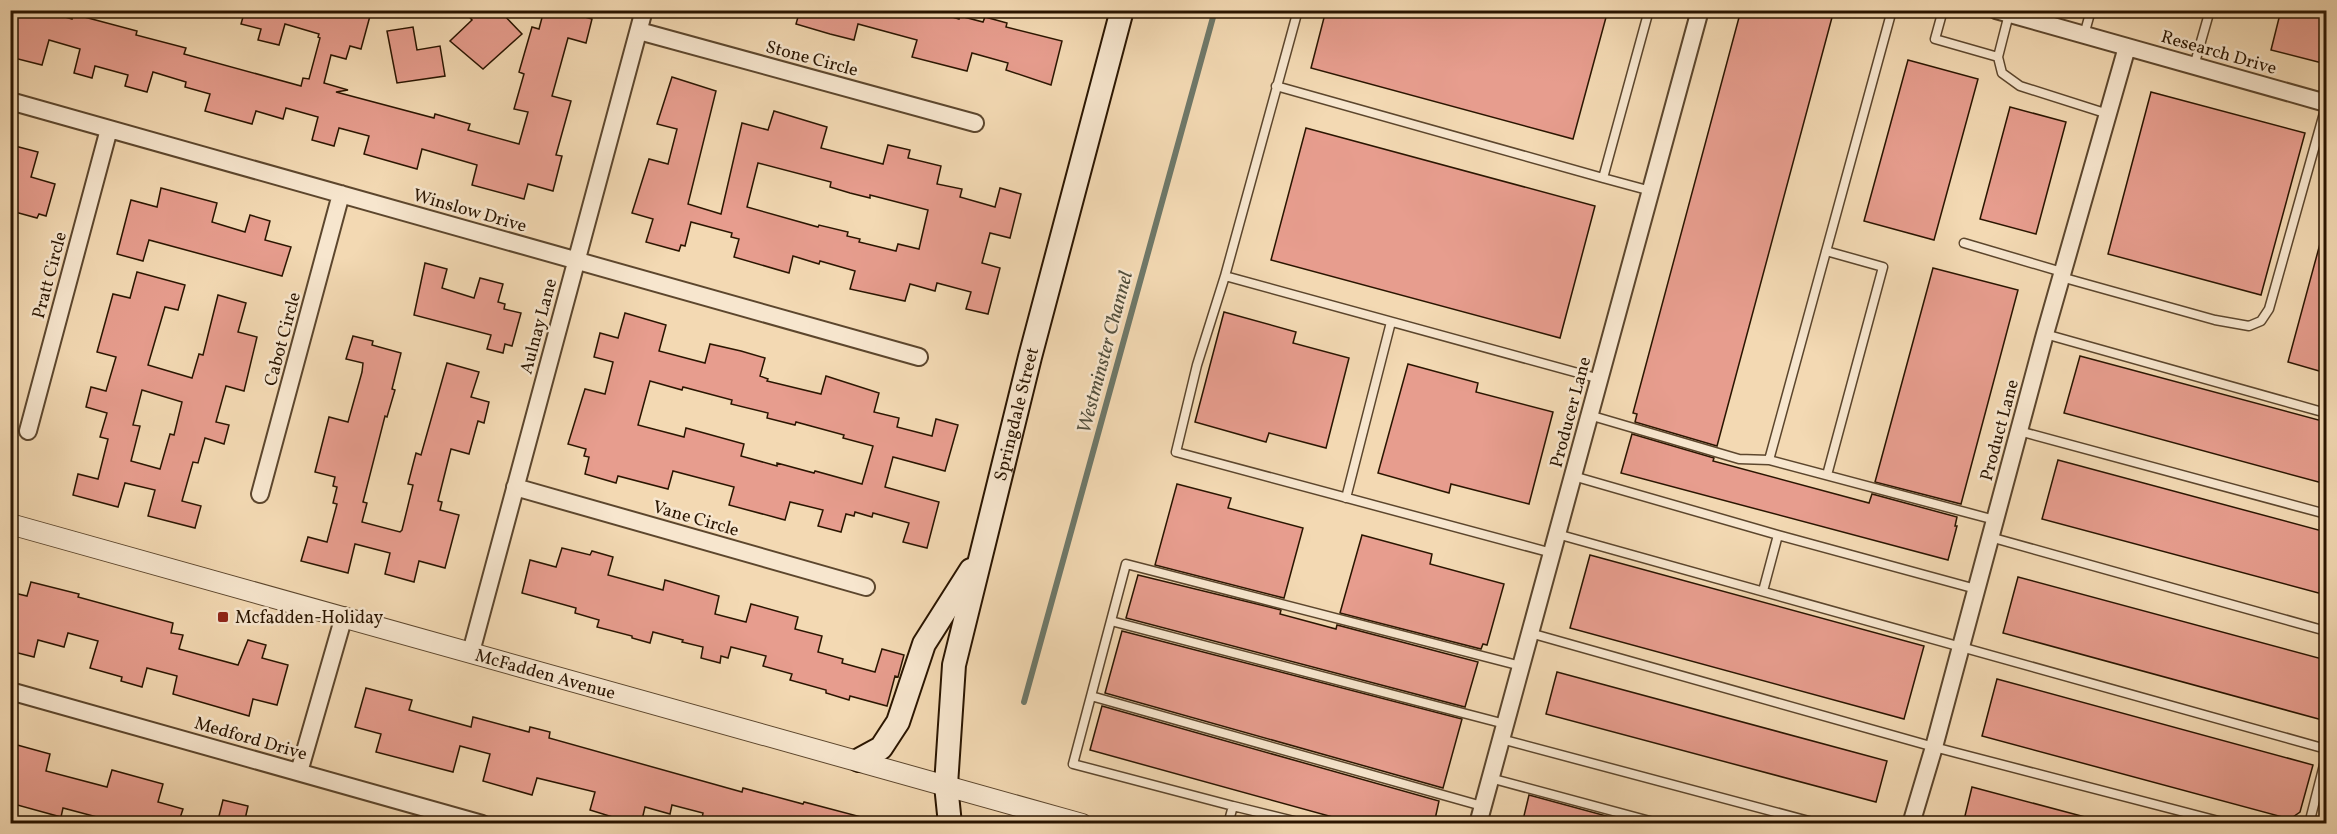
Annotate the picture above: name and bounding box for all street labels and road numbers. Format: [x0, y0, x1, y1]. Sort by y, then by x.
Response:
street label: Research Drive [2158, 25, 2279, 82]
street label: Stone Circle [763, 35, 861, 84]
street label: Winslow Drive [410, 183, 529, 240]
street label: Pratt Circle [27, 229, 74, 322]
street label: Aulnay Lane [515, 276, 564, 377]
street label: Cabot Circle [259, 290, 308, 389]
street label: Springdale Street [989, 345, 1046, 484]
street label: Producer Lane [1545, 354, 1598, 471]
street label: Product Lane [1975, 377, 2026, 484]
street label: Vane Circle [649, 495, 742, 544]
street label: McFadden Avenue [472, 644, 618, 707]
street label: Medford Drive [191, 711, 310, 767]

